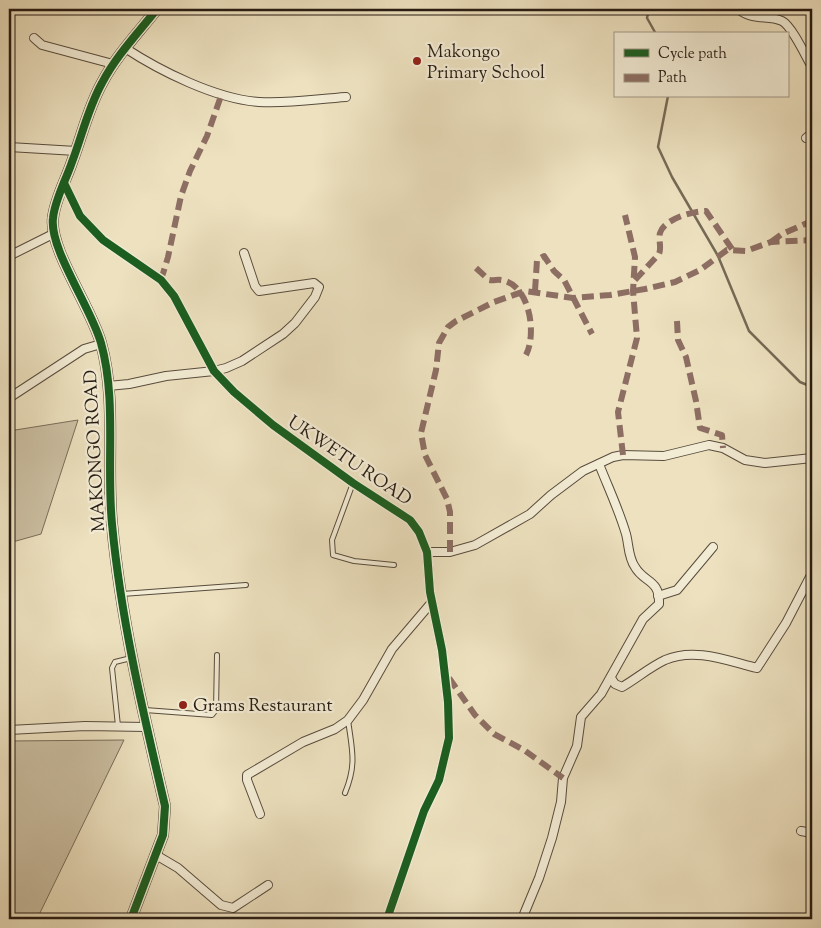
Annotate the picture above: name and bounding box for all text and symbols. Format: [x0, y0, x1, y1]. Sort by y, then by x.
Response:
legend [614, 32, 788, 98]
place label: Makongo Primary School [427, 40, 545, 87]
text: Cycle path [658, 44, 727, 65]
marker: Makongo Primary School [411, 55, 423, 67]
text: Path [658, 68, 687, 89]
street label: MAKONGO ROAD [79, 369, 113, 533]
street label: UKWETU ROAD [281, 410, 416, 513]
place label: Grams Restaurant [193, 694, 333, 720]
marker: Grams Restaurant [177, 699, 189, 711]

